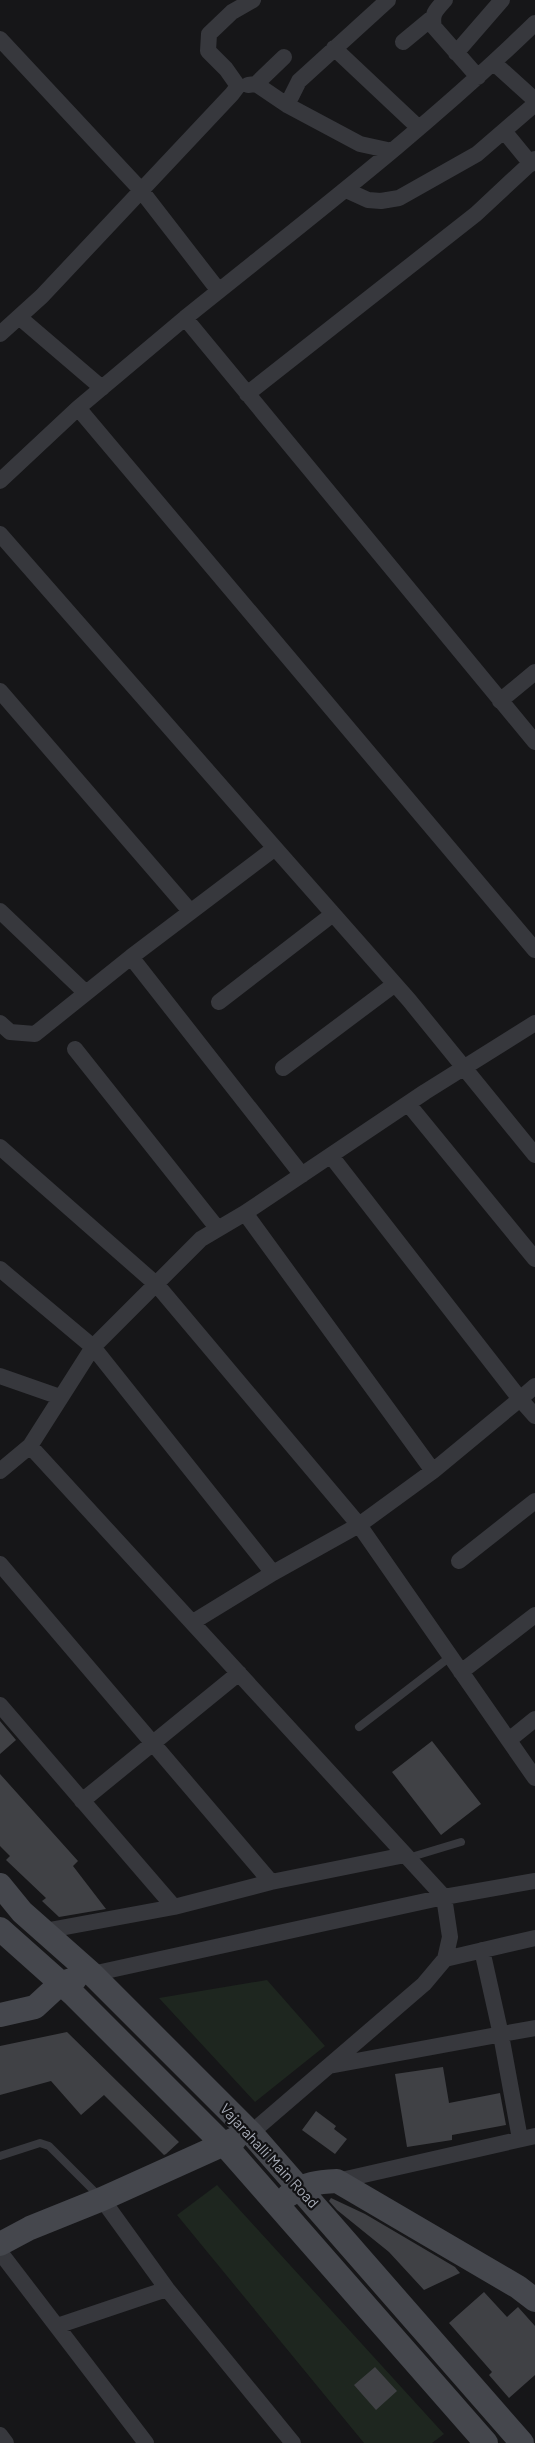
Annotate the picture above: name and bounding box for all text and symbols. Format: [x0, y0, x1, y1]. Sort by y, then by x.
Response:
street label: Vajarahalli Main Road [217, 2099, 323, 2211]

